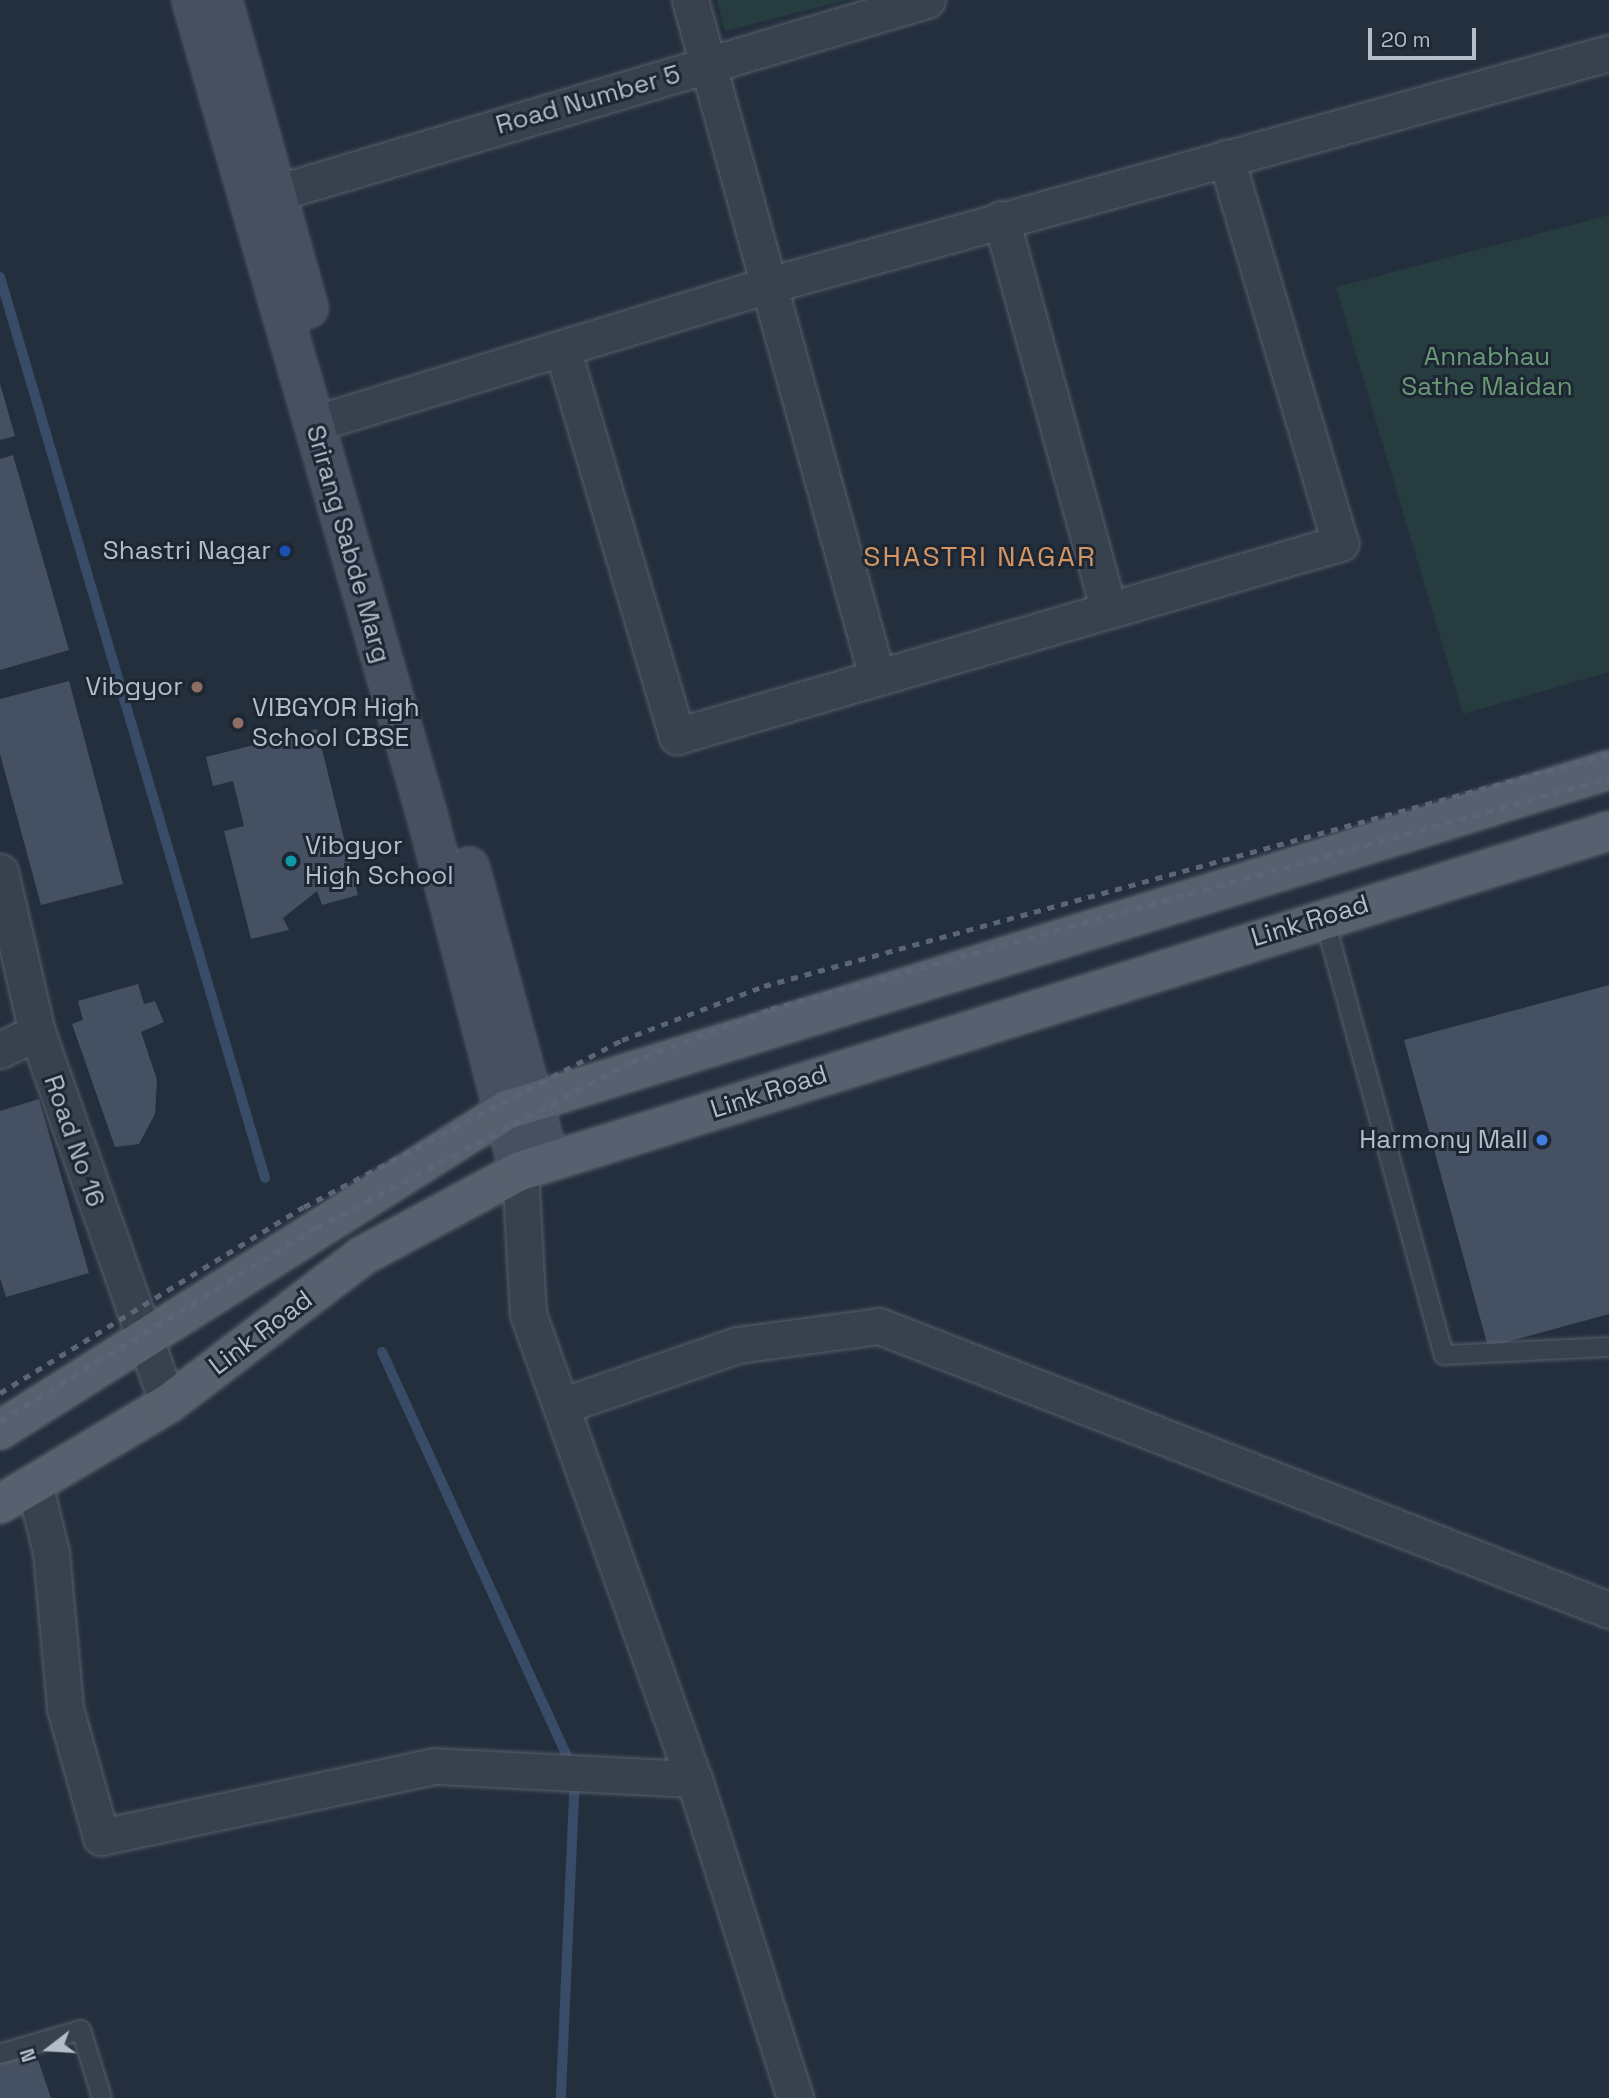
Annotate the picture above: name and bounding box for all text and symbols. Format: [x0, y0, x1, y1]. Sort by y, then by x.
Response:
scale bar [1371, 14, 1480, 58]
text: 20 m [1381, 26, 1431, 53]
street label: Road Number 5 [492, 59, 684, 141]
park label: Annabhau Sathe Maidan [1401, 341, 1573, 402]
street label: Srirang Sabde Marg [299, 422, 397, 666]
place label: Shastri Nagar [103, 535, 271, 567]
district label: SHASTRI NAGAR [865, 539, 1095, 573]
marker: Shastri Nagar [277, 543, 293, 559]
place label: Vibgyor [85, 671, 183, 703]
marker: Vibgyor [189, 679, 205, 695]
place label: VIBGYOR High School CBSE [252, 692, 420, 754]
marker: VIBGYOR High School CBSE [230, 715, 246, 731]
place label: Vibgyor High School [305, 830, 454, 892]
marker: Vibgyor High School [283, 853, 299, 869]
street label: Link Road [1248, 888, 1372, 954]
street label: Link Road [707, 1058, 831, 1126]
street label: Road No 16 [37, 1071, 111, 1211]
place label: Harmony Mall [1359, 1124, 1528, 1156]
marker: Harmony Mall [1534, 1132, 1550, 1148]
street label: Link Road [203, 1284, 319, 1382]
north arrow [14, 2014, 84, 2084]
text: N [15, 2046, 42, 2065]

